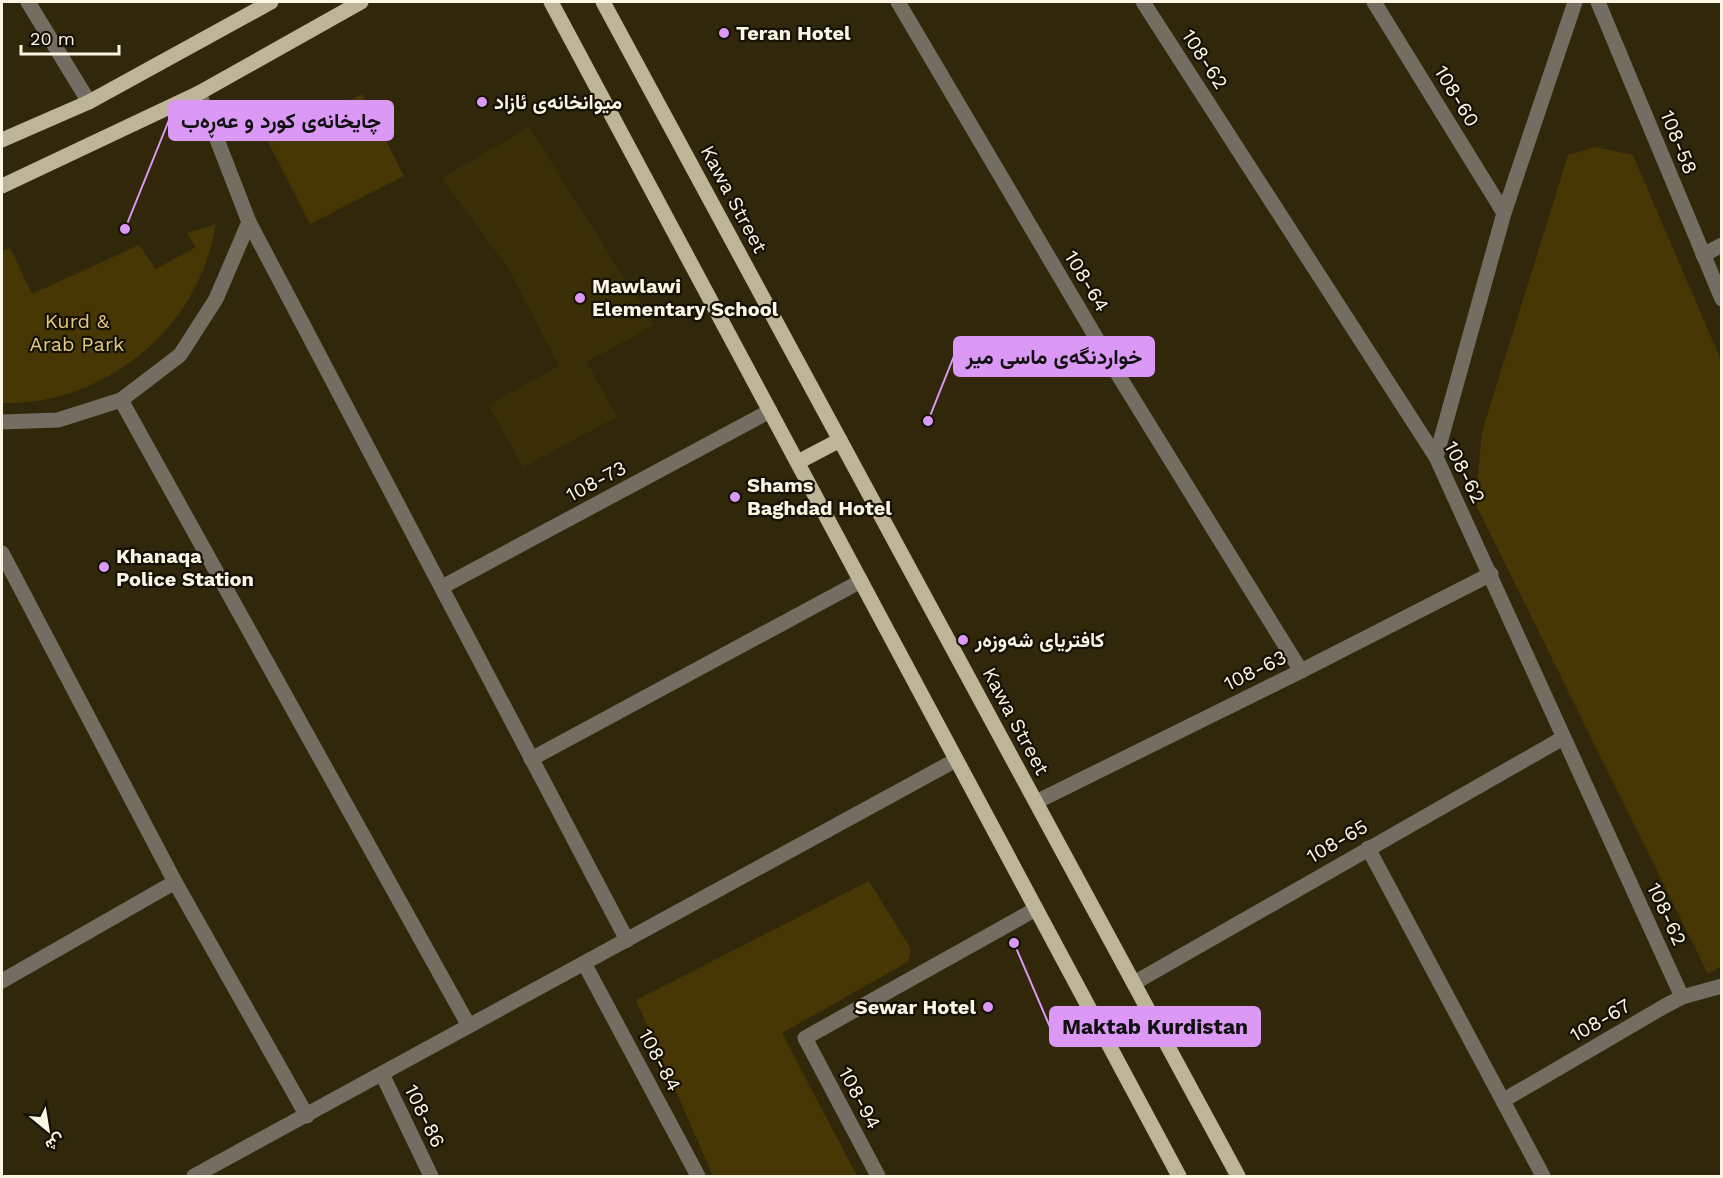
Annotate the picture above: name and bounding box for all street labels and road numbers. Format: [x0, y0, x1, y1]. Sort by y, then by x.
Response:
street label: 108-62 [1177, 25, 1233, 93]
street label: 108-60 [1429, 61, 1485, 131]
street label: 108-58 [1655, 107, 1703, 177]
street label: Kawa Street [696, 141, 773, 257]
street label: 108-64 [1059, 246, 1115, 316]
street label: 108-62 [1439, 437, 1491, 507]
street label: 108-73 [562, 455, 630, 507]
street label: 108-63 [1220, 645, 1290, 695]
street label: Kawa Street [978, 663, 1055, 779]
street label: 108-65 [1302, 814, 1372, 868]
street label: 108-62 [1642, 879, 1692, 949]
street label: 108-67 [1565, 993, 1635, 1047]
street label: 108-84 [634, 1025, 686, 1095]
street label: 108-94 [834, 1063, 886, 1133]
street label: 108-86 [399, 1081, 451, 1151]

